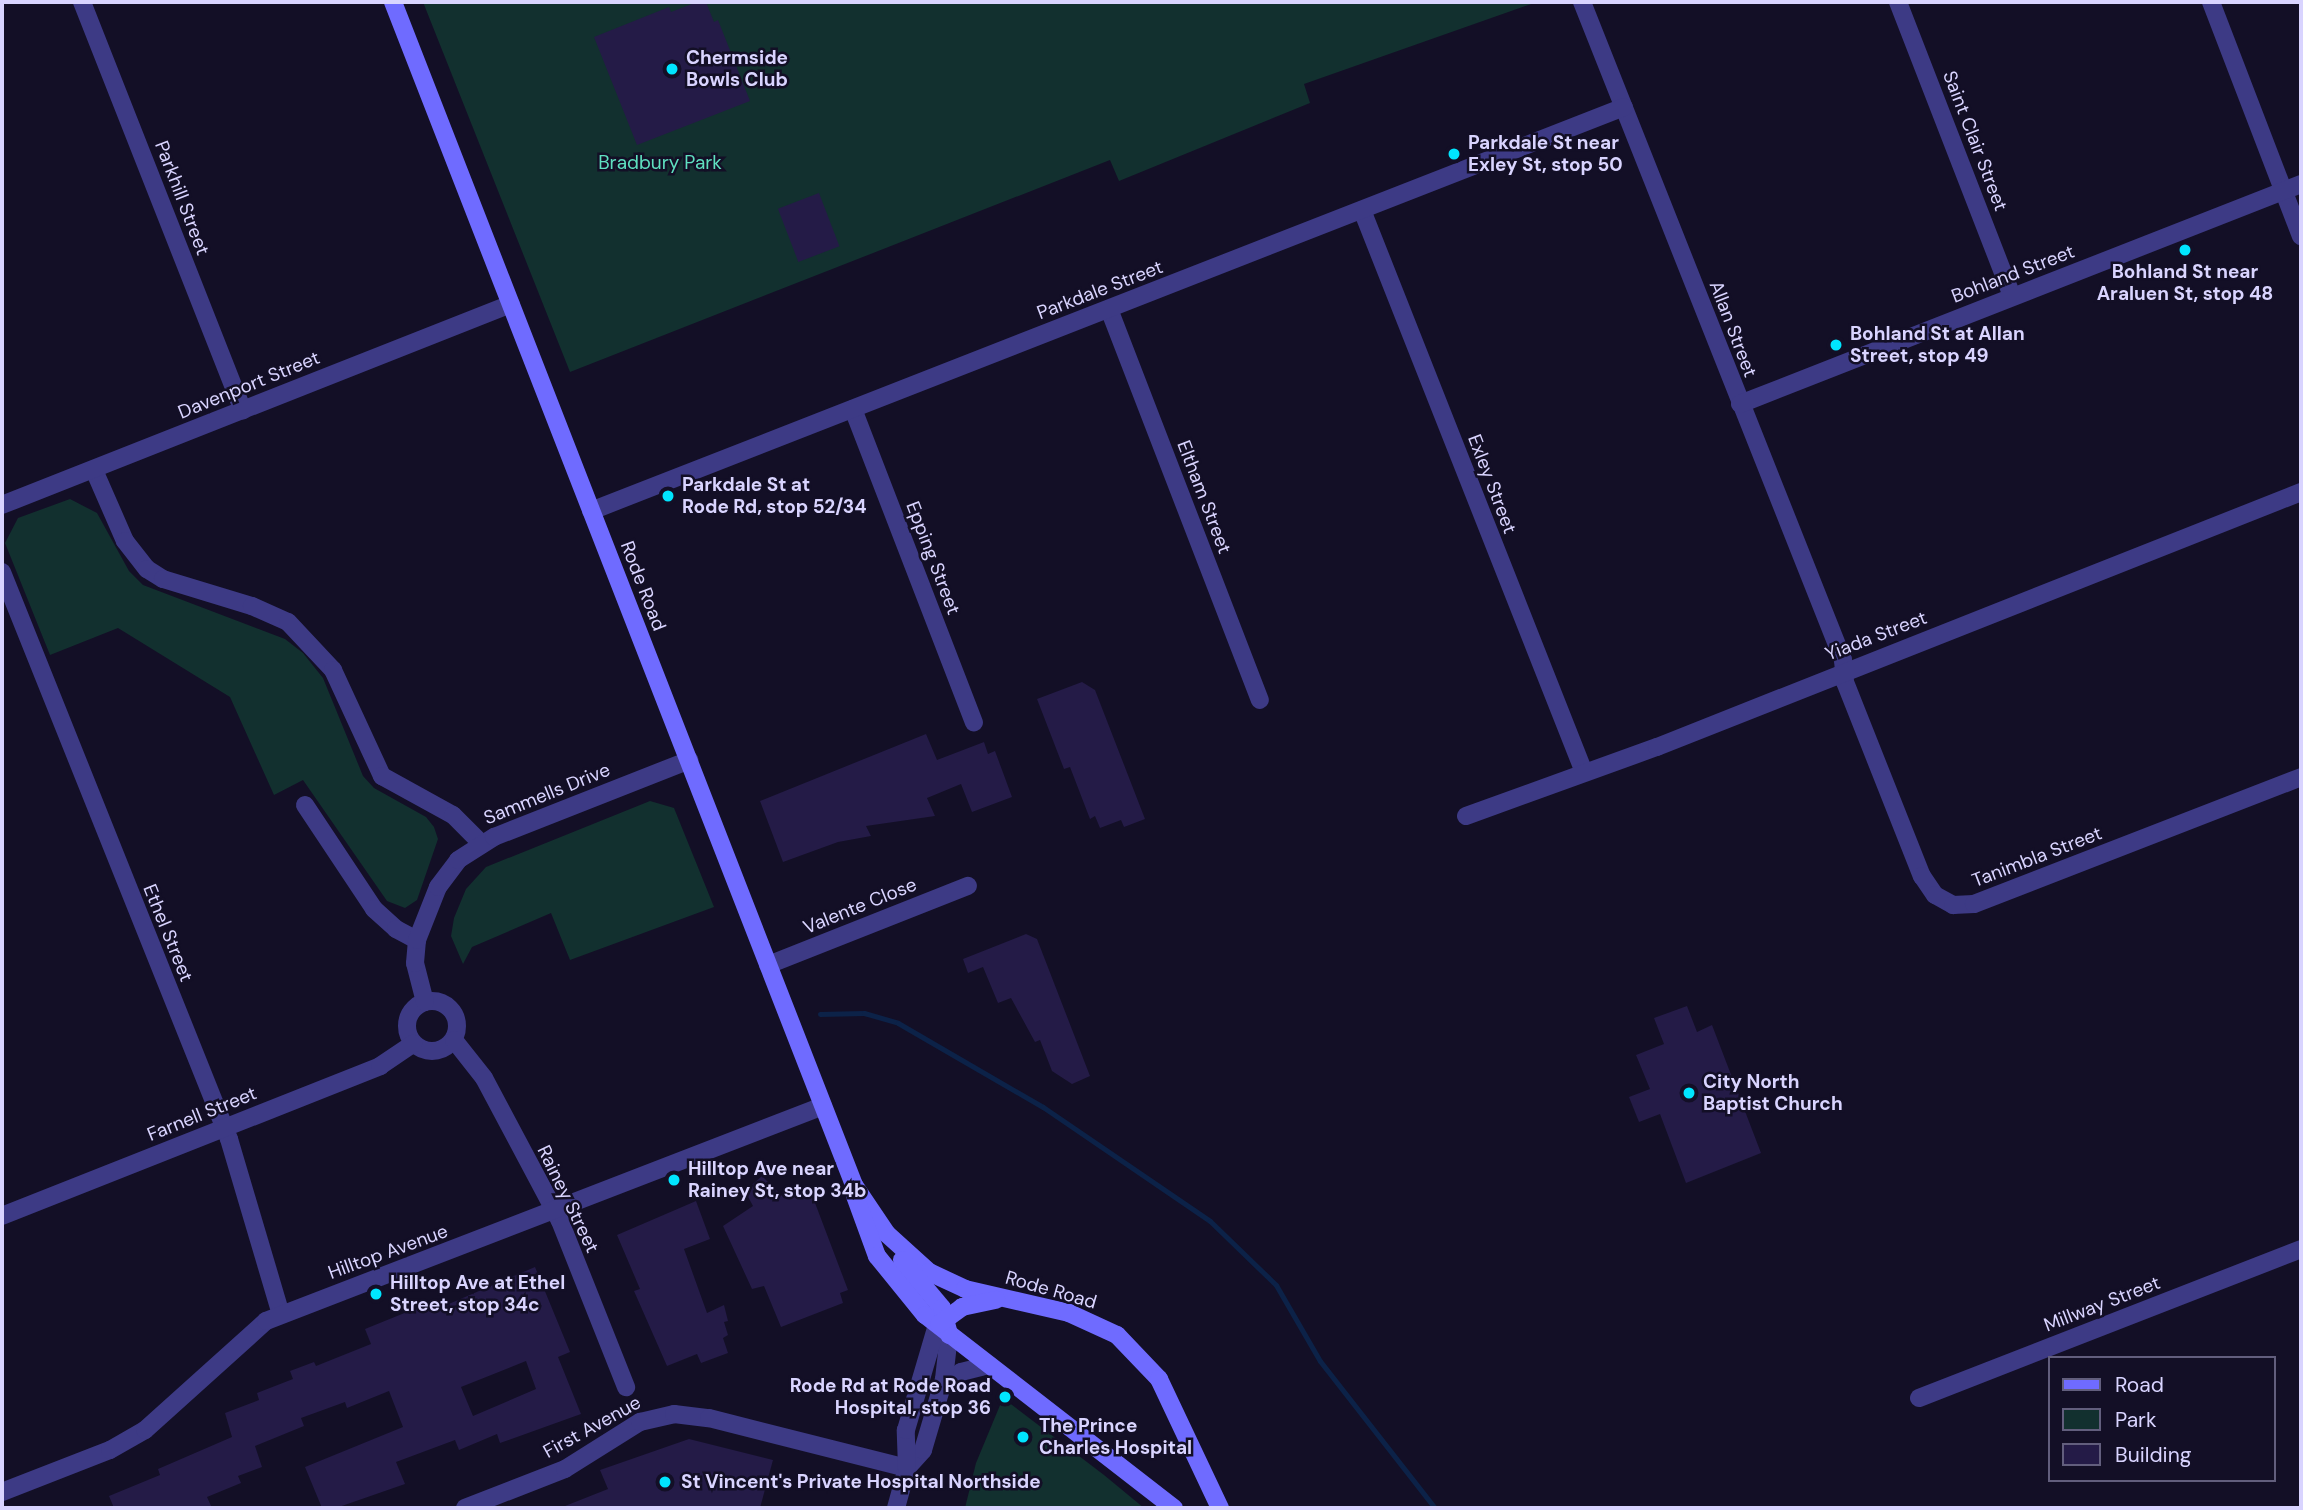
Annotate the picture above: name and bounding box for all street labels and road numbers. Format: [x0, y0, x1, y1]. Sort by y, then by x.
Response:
street label: Saint Clair Street [1938, 68, 2012, 214]
street label: Parkhill Street [150, 138, 214, 258]
street label: Bohland Street [1948, 240, 2078, 308]
street label: Parkdale Street [1034, 256, 1166, 324]
street label: Allan Street [1704, 278, 1762, 380]
street label: Davenport Street [175, 346, 323, 424]
street label: Exley Street [1463, 431, 1521, 537]
street label: Eltham Street [1172, 437, 1236, 557]
street label: Epping Street [901, 498, 965, 618]
street label: Rode Road [616, 538, 670, 634]
street label: Yiada Street [1822, 606, 1930, 666]
street label: Sammells Drive [481, 758, 613, 830]
street label: Tanimbla Street [1969, 822, 2105, 892]
street label: Valente Close [800, 873, 920, 939]
street label: Ethel Street [138, 881, 198, 985]
street label: Farnell Street [144, 1082, 260, 1146]
street label: Rainey Street [532, 1142, 604, 1256]
street label: Hilltop Avenue [325, 1220, 451, 1284]
street label: Rode Road [1003, 1266, 1099, 1314]
street label: Millway Street [2041, 1271, 2163, 1337]
street label: First Avenue [539, 1391, 645, 1463]

